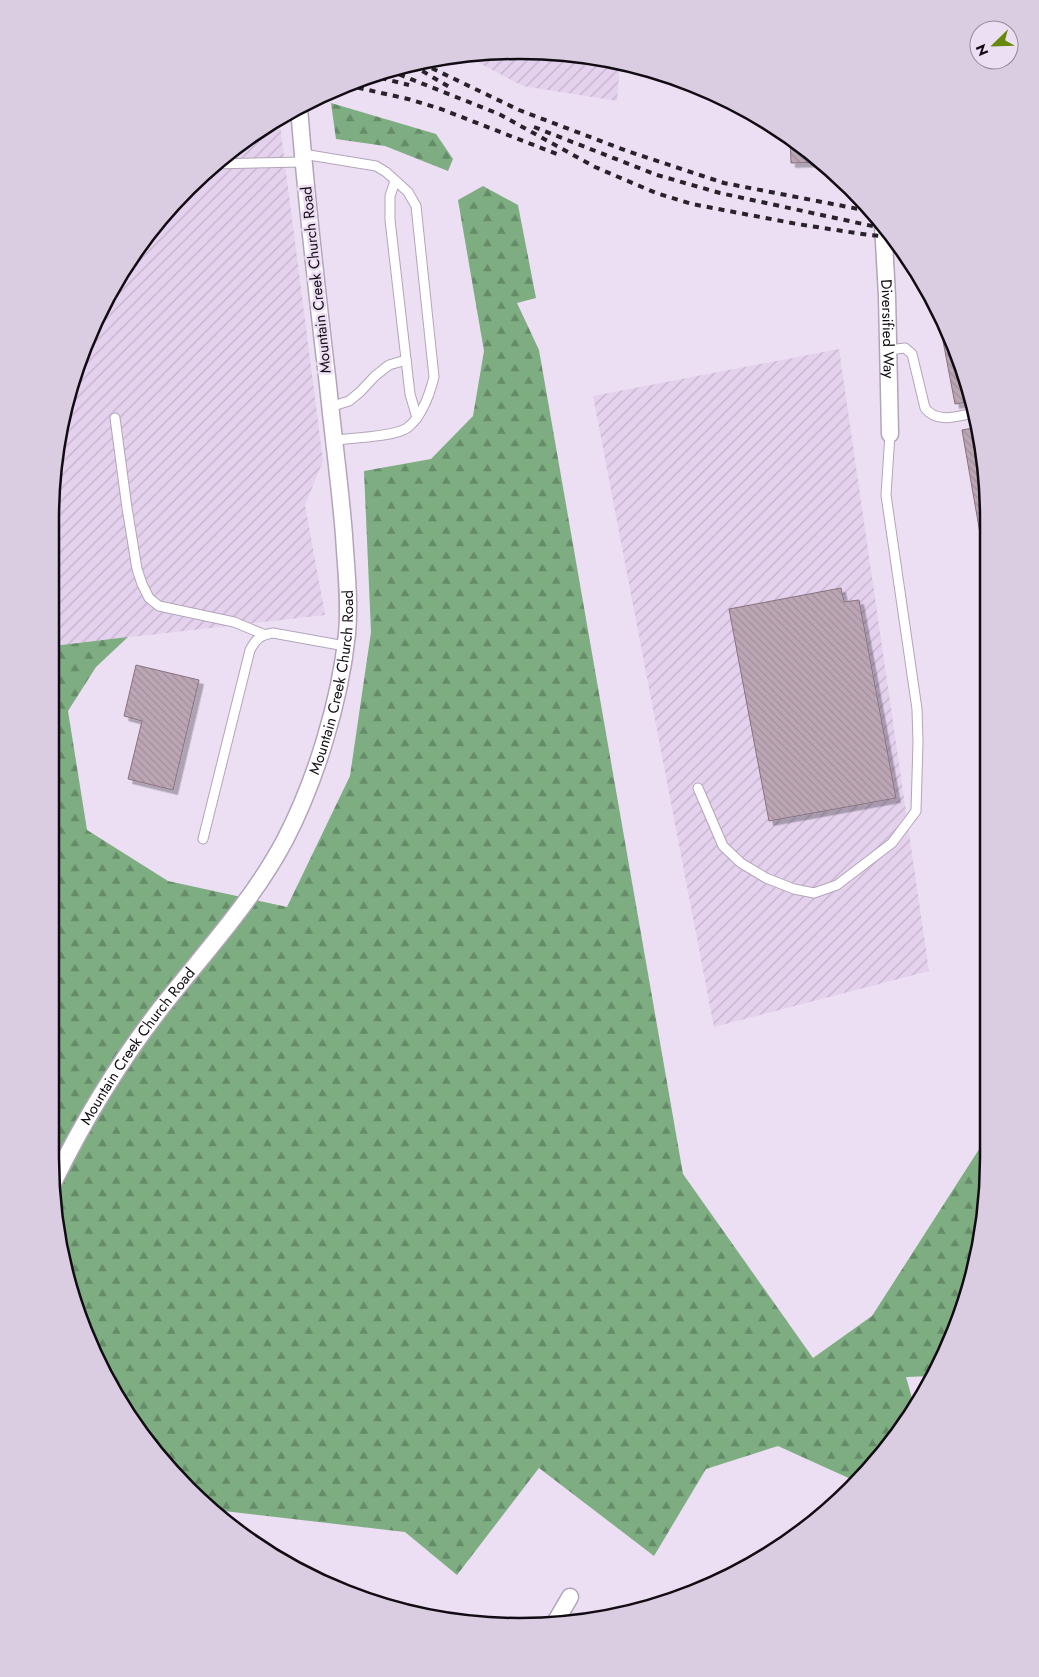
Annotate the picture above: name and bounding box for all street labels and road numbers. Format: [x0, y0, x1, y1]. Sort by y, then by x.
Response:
street label: Mountain Creek Church Road [295, 185, 337, 375]
street label: Diversified Way [875, 279, 900, 379]
street label: Mountain Creek Church Road [303, 590, 359, 778]
street label: Mountain Creek Church Road [75, 963, 200, 1129]

